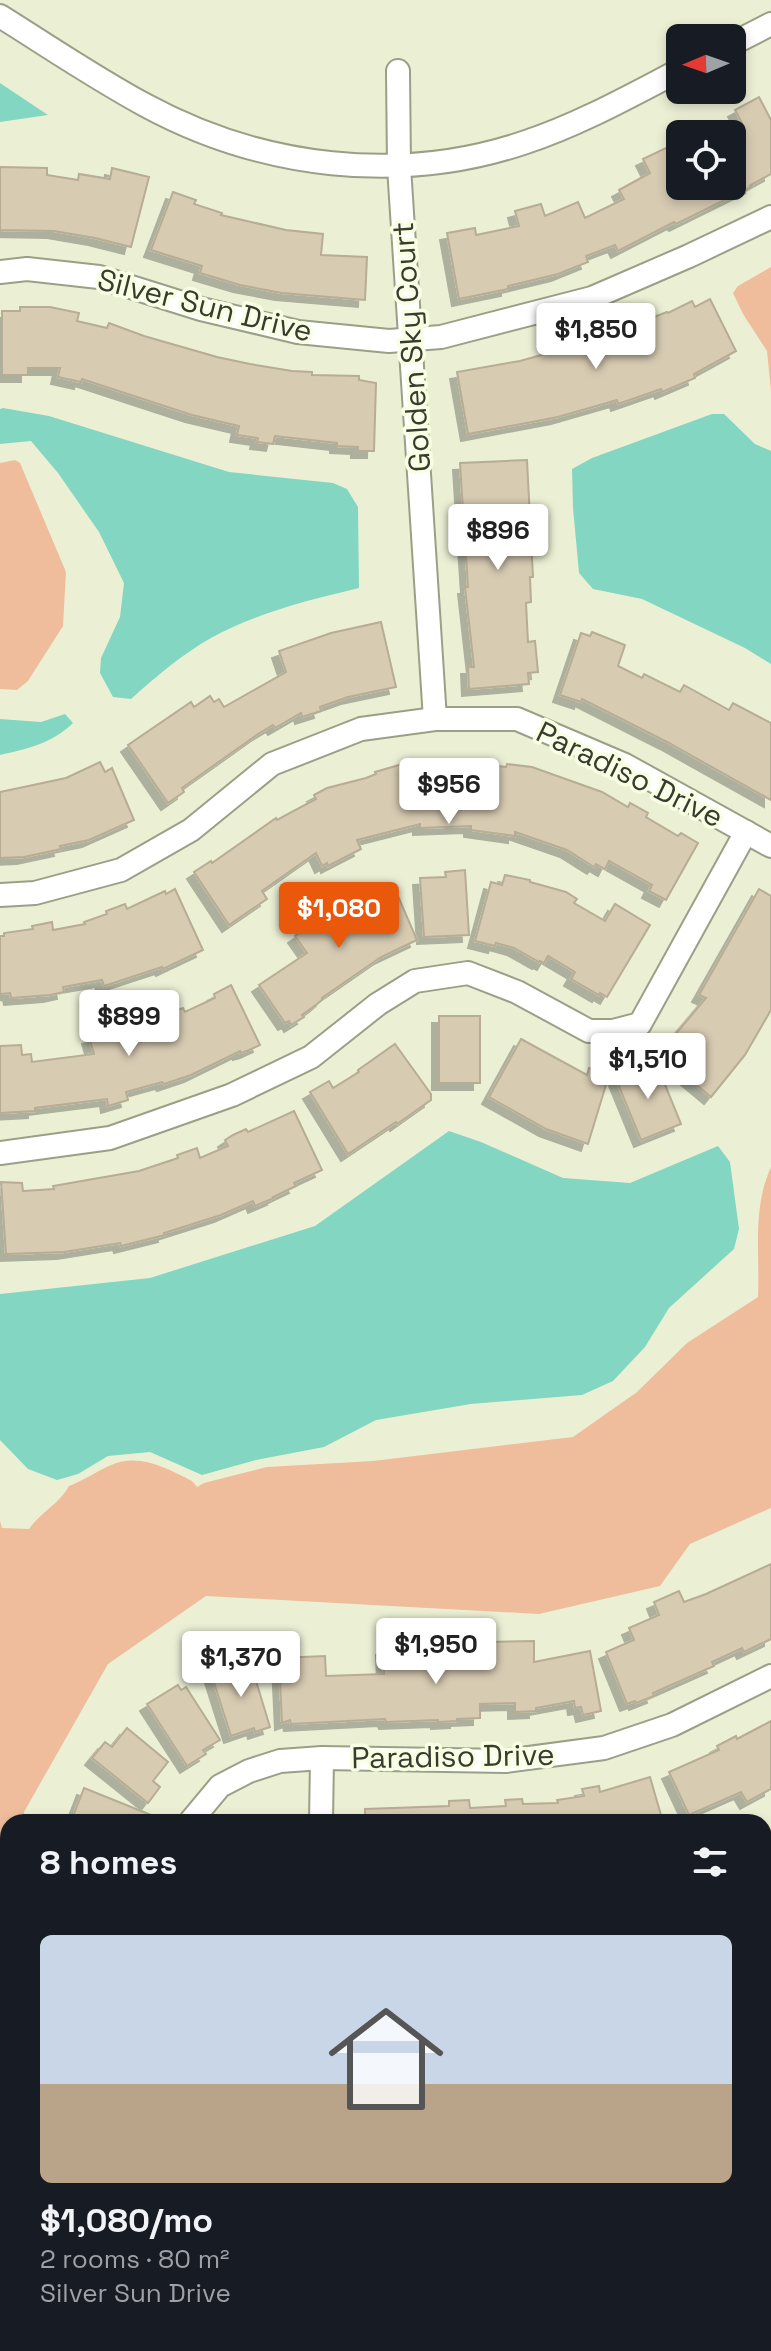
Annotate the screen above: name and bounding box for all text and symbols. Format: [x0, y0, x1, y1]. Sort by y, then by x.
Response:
north arrow [666, 24, 746, 104]
map controls [666, 24, 746, 200]
button: locate [666, 120, 746, 200]
street label: Golden Sky Court [383, 221, 439, 473]
street label: Silver Sun Drive [93, 259, 317, 351]
pin: $1,850 [531, 303, 661, 371]
text: $1,850 [554, 312, 638, 346]
pin: $896 [451, 504, 545, 572]
text: $896 [466, 513, 530, 547]
street label: Paradiso Drive [530, 712, 730, 836]
pin: $956 [402, 758, 496, 826]
text: $956 [417, 767, 481, 801]
pin: $1,080 [274, 882, 404, 950]
text: $1,080 [297, 891, 381, 925]
pin: $899 [82, 990, 176, 1058]
text: $899 [97, 999, 161, 1033]
pin: $1,510 [583, 1033, 713, 1101]
text: $1,510 [609, 1042, 687, 1076]
pin: $1,950 [371, 1618, 501, 1686]
text: $1,950 [394, 1627, 478, 1661]
pin: $1,370 [176, 1631, 306, 1699]
text: $1,370 [200, 1640, 282, 1674]
street label: Paradiso Drive [351, 1735, 555, 1777]
icon: filters [688, 1840, 732, 1884]
text: 8 homes [40, 1841, 177, 1884]
icon: home [314, 1987, 458, 2131]
text: $1,080/mo [40, 2199, 213, 2242]
text: 2 rooms · 80 m² [40, 2242, 230, 2276]
text: Silver Sun Drive [40, 2276, 231, 2310]

